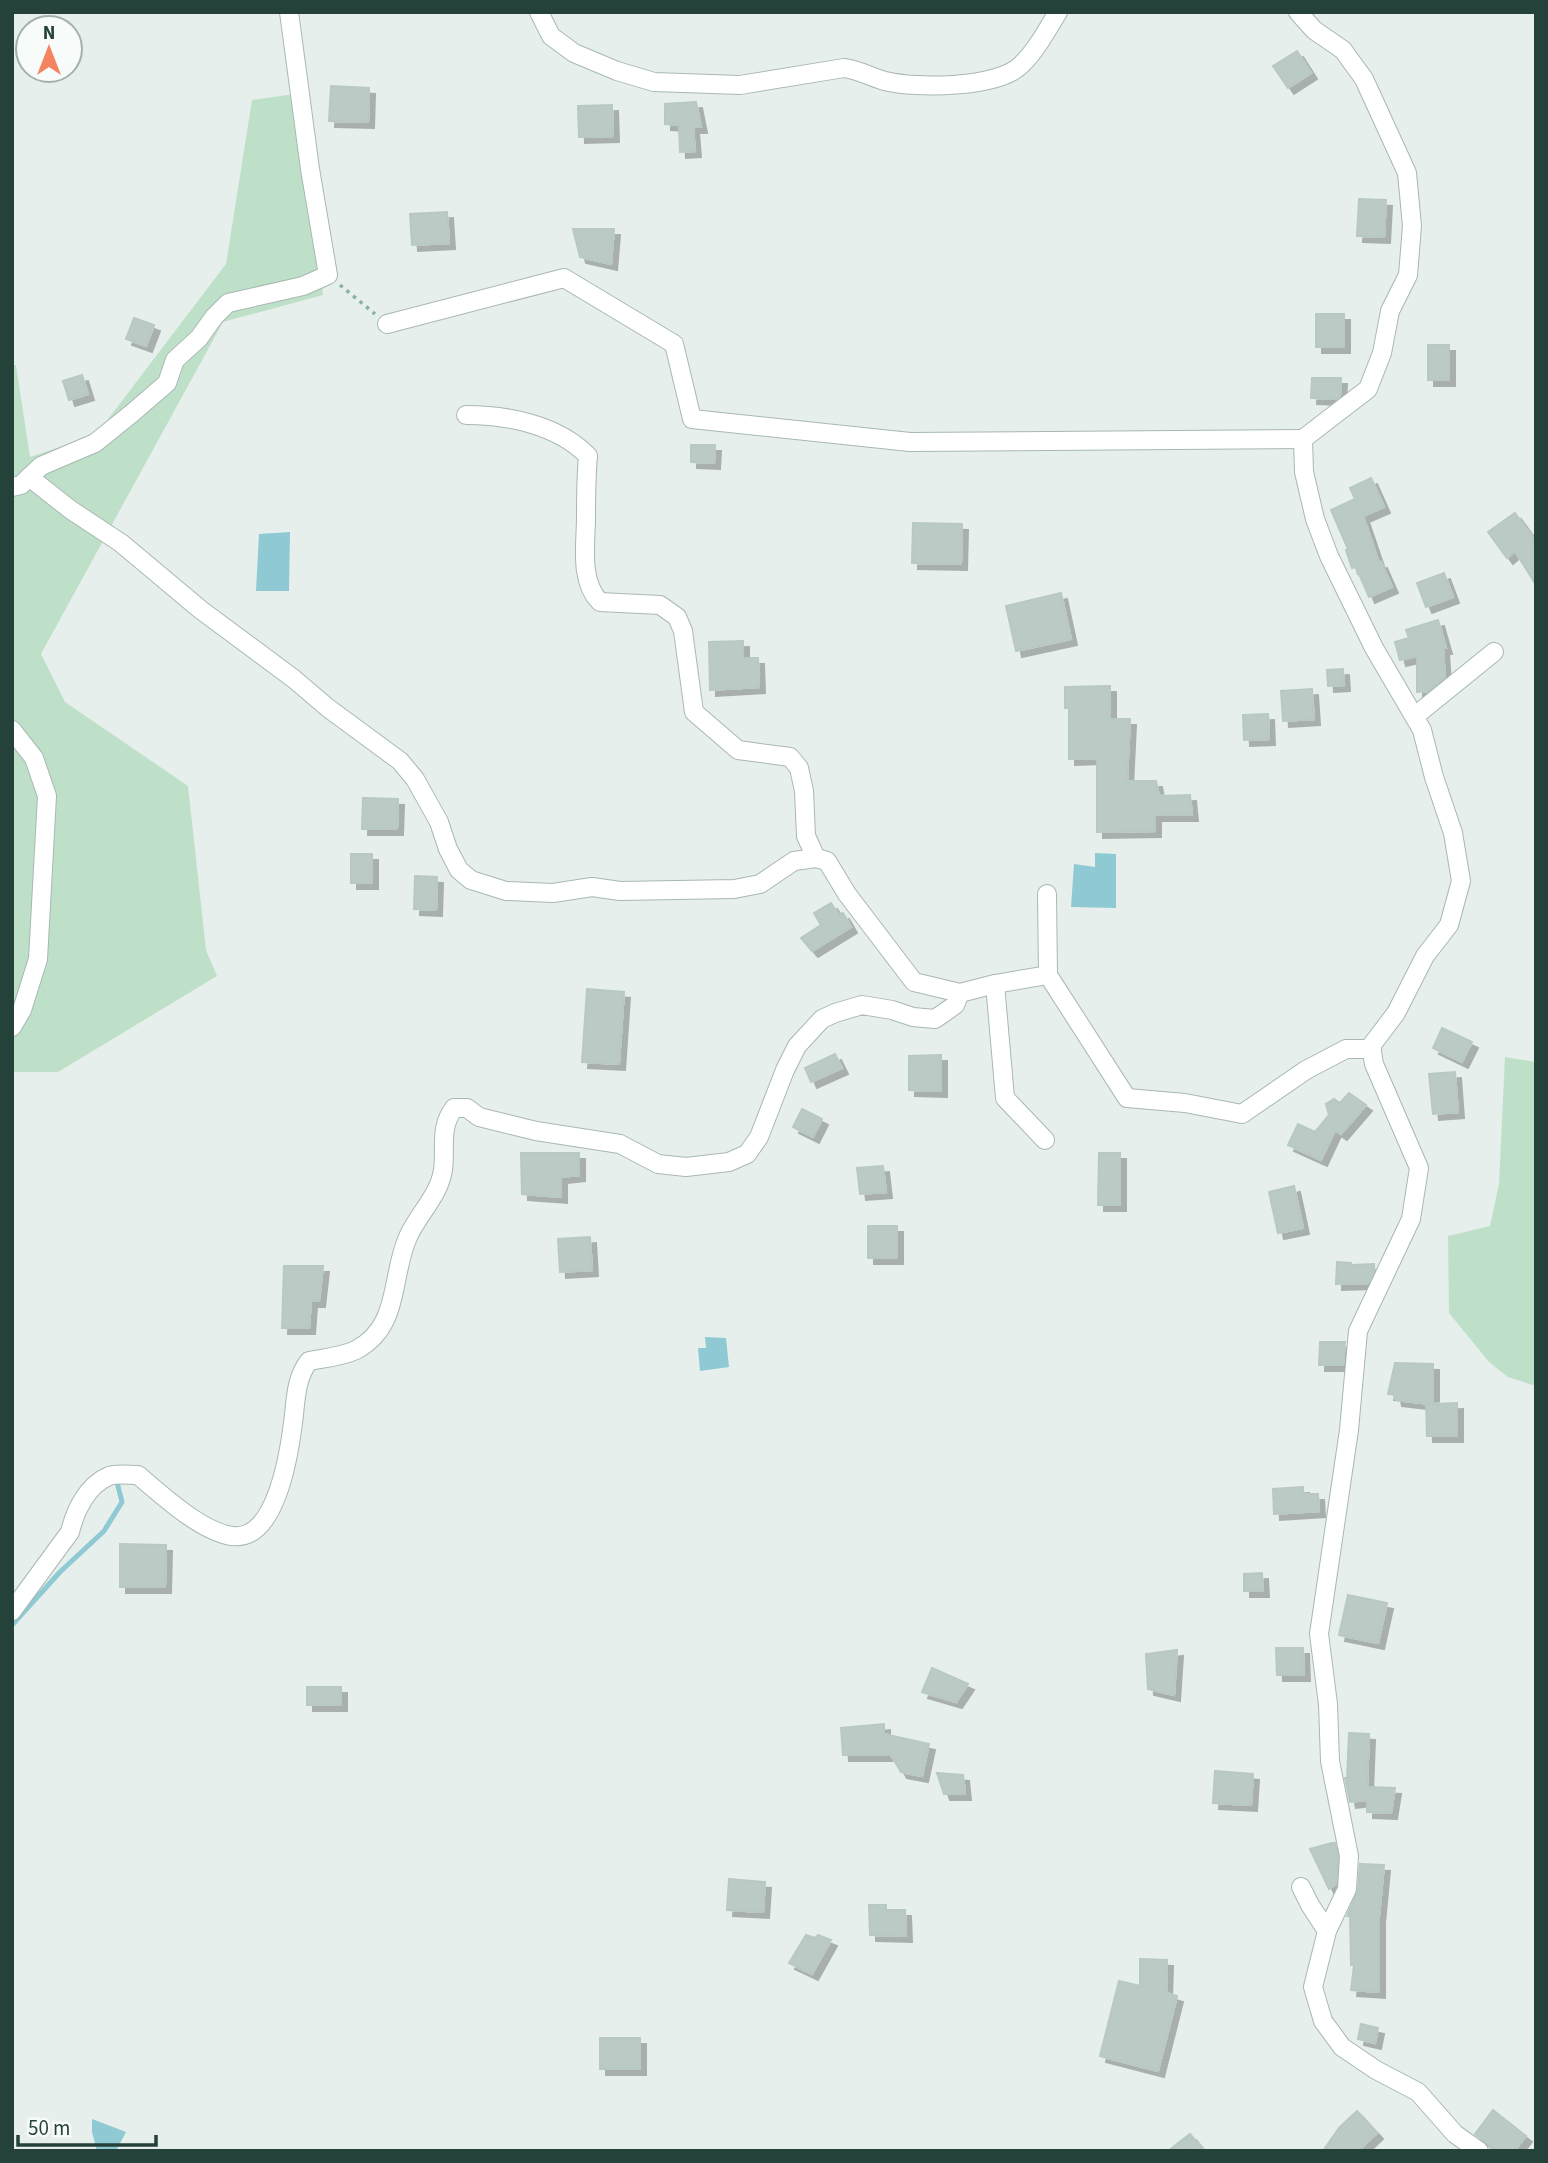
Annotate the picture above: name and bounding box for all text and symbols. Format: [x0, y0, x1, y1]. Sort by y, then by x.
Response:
north arrow [14, 14, 84, 84]
text: N [43, 20, 55, 47]
scale bar [18, 2104, 156, 2148]
text: 50 m [28, 2113, 70, 2143]

